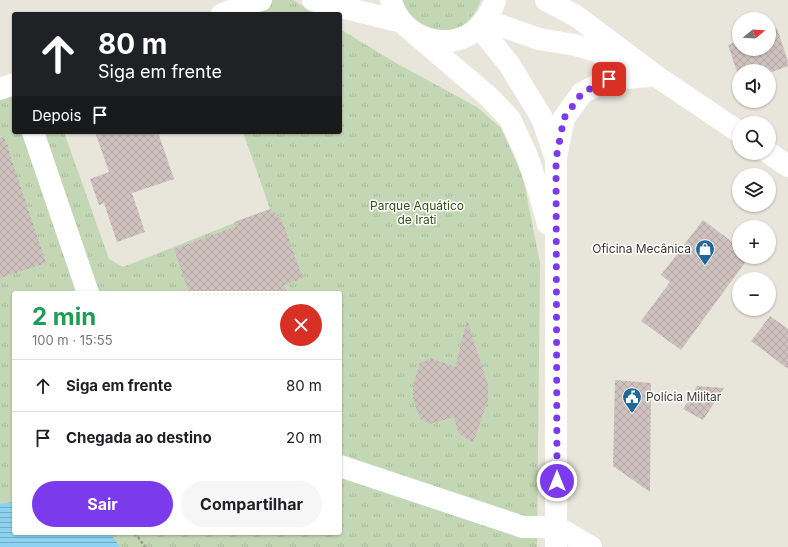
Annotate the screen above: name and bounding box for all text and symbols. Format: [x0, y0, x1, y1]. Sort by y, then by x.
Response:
north arrow [732, 12, 776, 56]
map controls [732, 12, 776, 316]
text: 80 m [98, 27, 167, 61]
icon: ahead [32, 28, 84, 80]
text: Siga em frente [98, 61, 222, 82]
pin [592, 62, 626, 96]
button: sound [732, 64, 776, 108]
icon: arrive [598, 68, 620, 90]
icon: arrive [89, 104, 111, 126]
text: Depois [32, 106, 81, 125]
button: search [732, 116, 776, 160]
button: layers [732, 168, 776, 212]
park label: Parque Aquático de Irati [370, 198, 464, 227]
button: + [732, 220, 776, 264]
shop icon: Oficina Mecânica [694, 238, 716, 266]
place label: Oficina Mecânica [592, 241, 691, 256]
button: − [732, 272, 776, 316]
text: 2 min [32, 302, 96, 331]
button: close [280, 304, 322, 346]
text: 100 m · 15:55 [32, 332, 113, 348]
icon: ahead [32, 375, 54, 397]
text: Siga em frente [66, 376, 172, 395]
text: 80 m [286, 376, 322, 395]
public building icon: Polícia Militar [621, 386, 643, 414]
place label: Polícia Militar [646, 389, 722, 404]
icon: arrive [32, 427, 54, 449]
text: Chegada ao destino [66, 428, 212, 447]
text: 20 m [286, 428, 322, 447]
position arrow [536, 460, 578, 502]
button: Sair [32, 481, 173, 527]
button: Compartilhar [181, 481, 322, 527]

